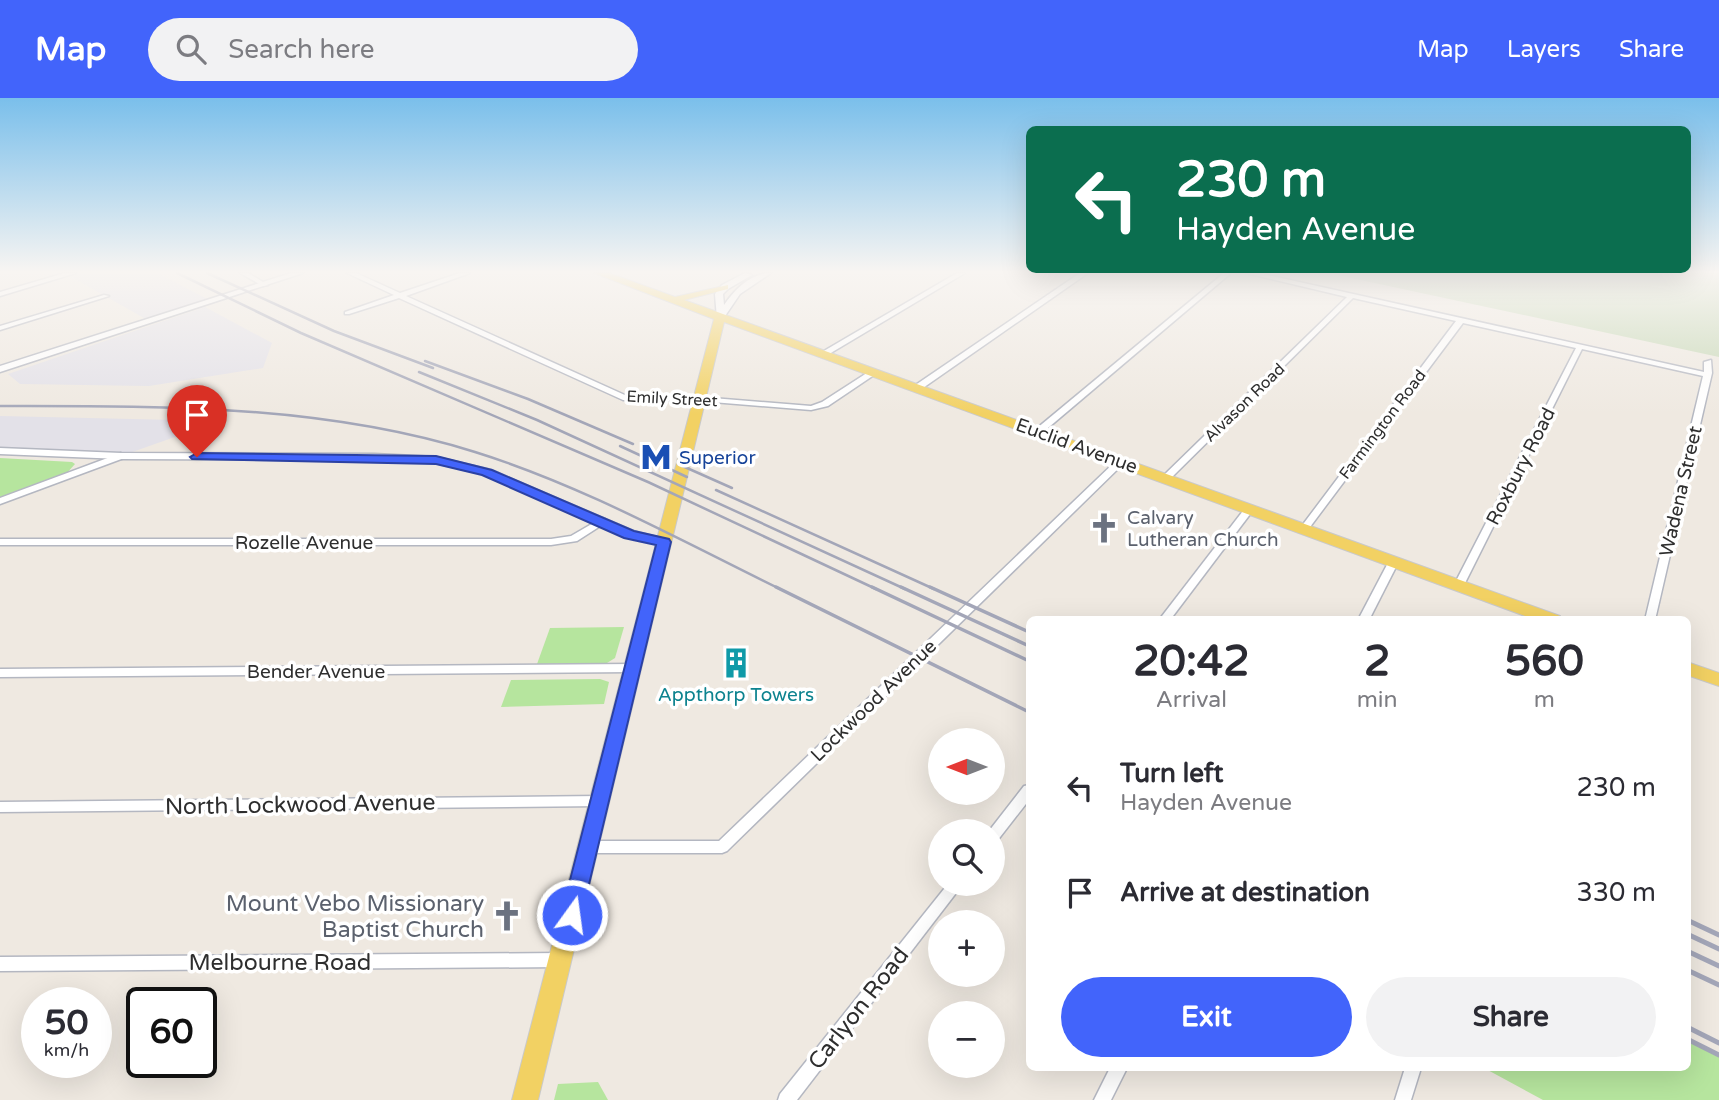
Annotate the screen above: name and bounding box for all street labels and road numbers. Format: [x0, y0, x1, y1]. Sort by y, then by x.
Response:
street label: Alvason Road [1200, 359, 1289, 446]
street label: Farmington Road [1335, 366, 1431, 483]
street label: Emily Street [626, 387, 718, 411]
street label: Roxbury Road [1482, 404, 1560, 529]
street label: Euclid Avenue [1013, 414, 1141, 478]
street label: Wadena Street [1655, 424, 1707, 559]
street label: Rozelle Avenue [235, 532, 373, 554]
street label: Lockwood Avenue [806, 635, 941, 766]
street label: Bender Avenue [247, 661, 385, 683]
street label: North Lockwood Avenue [165, 789, 436, 821]
street label: Carlyon Road [802, 942, 915, 1075]
street label: Melbourne Road [189, 949, 371, 977]

